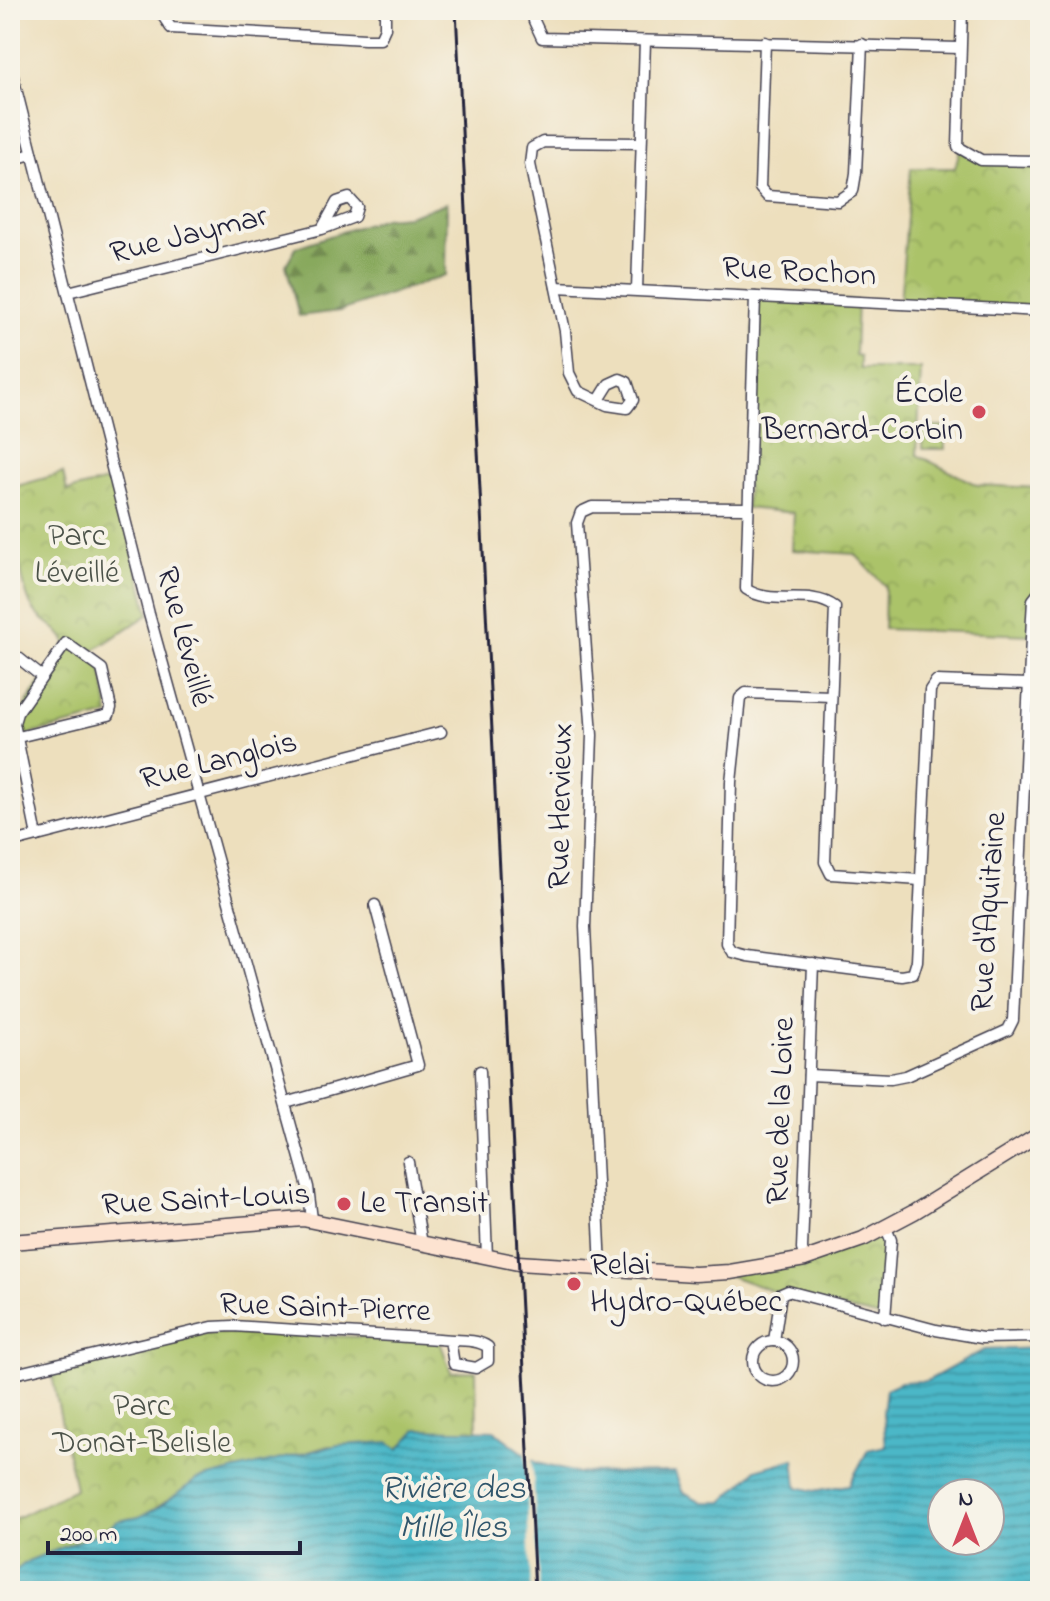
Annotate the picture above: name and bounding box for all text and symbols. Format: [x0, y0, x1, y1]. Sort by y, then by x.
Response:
street label: Rue Jaymar [105, 194, 273, 278]
street label: Rue Rochon [721, 245, 877, 301]
place label: École Bernard-Corbin [761, 371, 964, 455]
marker: École Bernard-Corbin [970, 403, 988, 421]
park label: Parc Léveillé [35, 514, 120, 598]
street label: Rue Léveillé [142, 562, 224, 713]
street label: Rue Langlois [136, 720, 302, 804]
street label: Rue Hervieux [537, 723, 587, 889]
street label: Rue d'Aquitaine [960, 810, 1020, 1014]
street label: Rue de la Loire [755, 1016, 809, 1206]
street label: Rue Saint-Louis [100, 1172, 312, 1230]
place label: Le Transit [360, 1181, 489, 1228]
marker: Le Transit [335, 1195, 353, 1213]
place label: Relai Hydro-Québec [590, 1243, 783, 1327]
marker: Relai Hydro-Québec [565, 1275, 583, 1293]
street label: Rue Saint-Pierre [219, 1282, 432, 1336]
park label: Parc Donat-Belisle [52, 1384, 232, 1468]
water label: Rivière des Mille Îles [380, 1465, 526, 1554]
north arrow [926, 1477, 1006, 1557]
text: N [959, 1484, 973, 1516]
scale bar [48, 1505, 300, 1555]
text: 200 m [60, 1518, 117, 1553]

